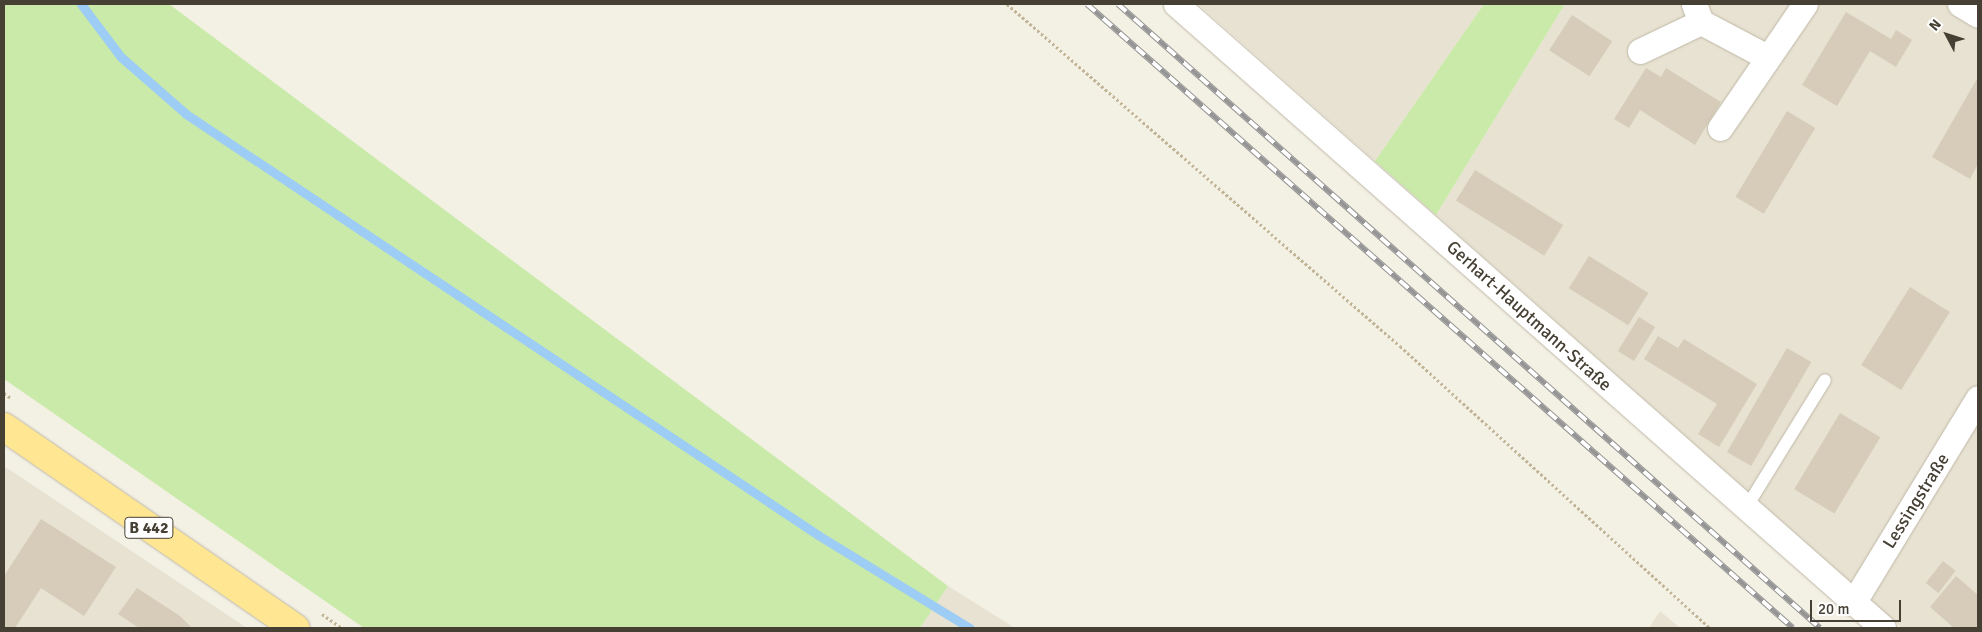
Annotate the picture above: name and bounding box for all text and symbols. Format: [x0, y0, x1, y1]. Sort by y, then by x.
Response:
north arrow [1922, 10, 1972, 60]
text: N [1925, 16, 1945, 34]
street label: Gerhart-Hauptmann-Straße [1442, 236, 1616, 396]
street label: Lessingstraße [1878, 449, 1954, 553]
road number: B 442 [124, 514, 174, 542]
scale bar [1812, 590, 1903, 622]
text: 20 m [1818, 600, 1849, 618]

